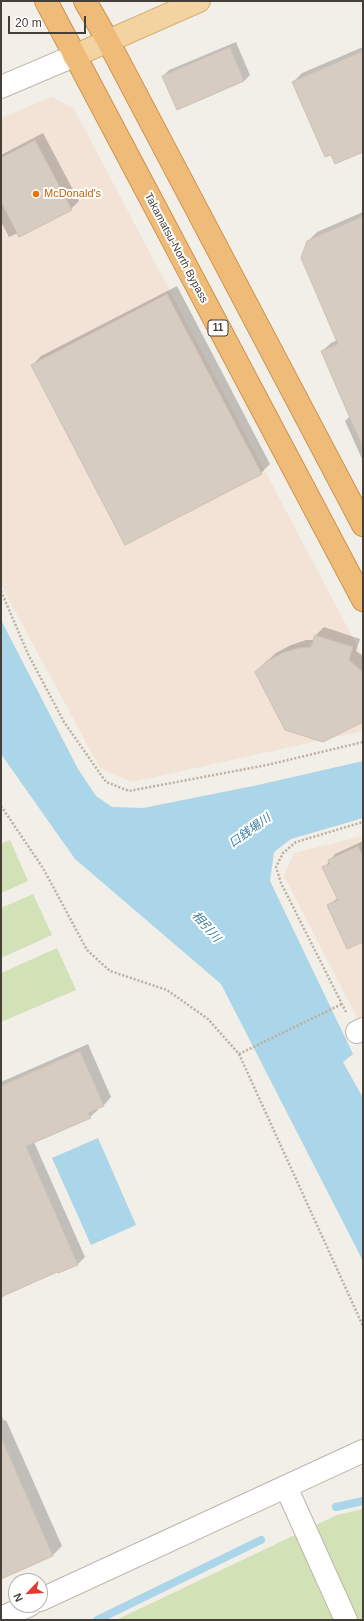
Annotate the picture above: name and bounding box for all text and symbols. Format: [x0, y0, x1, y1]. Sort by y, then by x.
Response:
scale bar [10, 8, 88, 34]
text: 20 m [15, 16, 42, 30]
place label: McDonald's [44, 187, 101, 201]
marker: McDonald's [31, 189, 41, 199]
street label: Takamatsu-North Bypass [141, 191, 211, 305]
road number: 11 [208, 320, 228, 336]
water label: 口銭場川 [226, 811, 274, 851]
water label: 相引川 [189, 909, 223, 945]
north arrow [8, 1573, 48, 1613]
text: N [11, 1592, 25, 1604]

